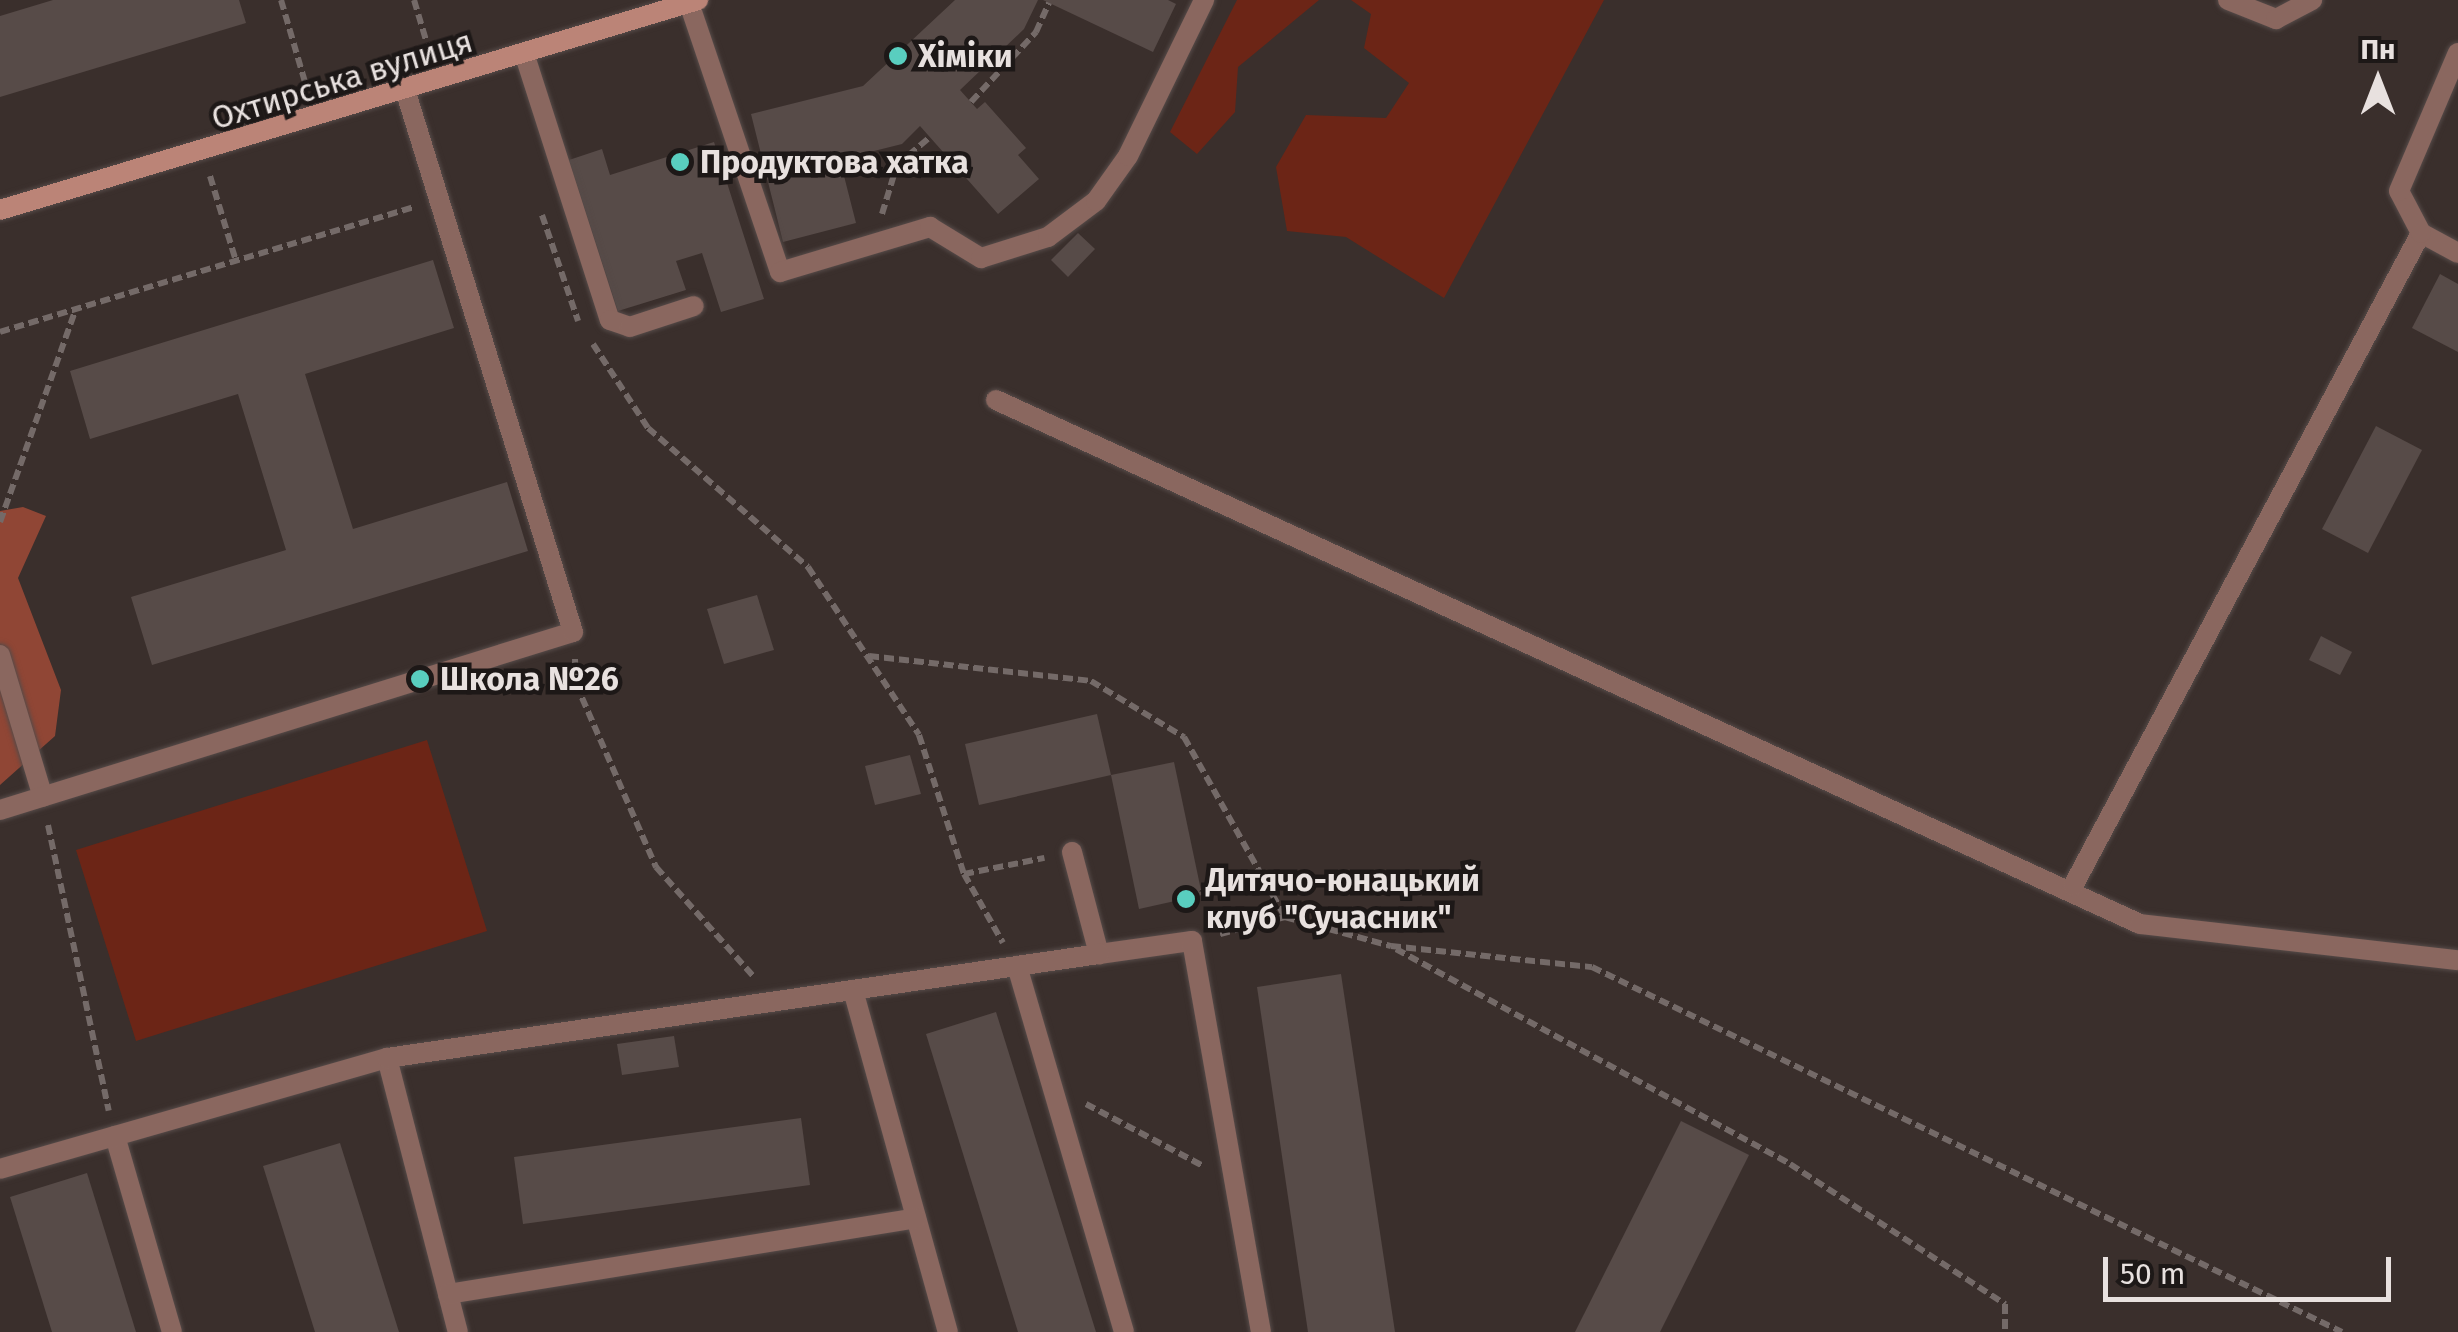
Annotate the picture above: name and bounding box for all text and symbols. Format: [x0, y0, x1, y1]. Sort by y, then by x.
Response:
street label: Охтирська вулиця [207, 22, 477, 138]
north arrow [2328, 30, 2428, 130]
text: Пн [2360, 33, 2396, 66]
place label: Хіміки [918, 37, 1013, 75]
marker: Хіміки [887, 45, 909, 67]
place label: Продуктова хатка [700, 143, 969, 181]
marker: Продуктова хатка [669, 151, 691, 173]
place label: Школа №26 [440, 660, 619, 698]
marker: Школа №26 [409, 668, 431, 690]
place label: Дитячо-юнацький клуб "Сучасник" [1206, 862, 1480, 937]
marker: Дитячо-юнацький клуб "Сучасник" [1175, 888, 1197, 910]
scale bar [2108, 1237, 2396, 1299]
text: 50 m [2120, 1256, 2185, 1292]

